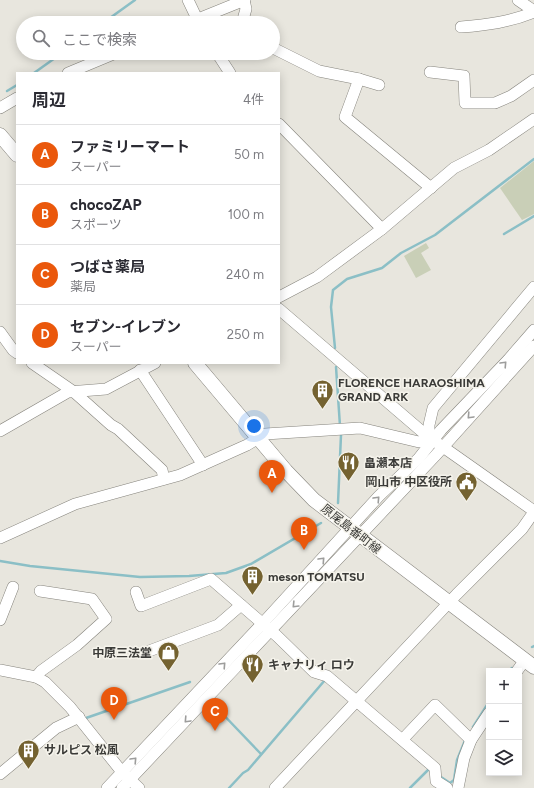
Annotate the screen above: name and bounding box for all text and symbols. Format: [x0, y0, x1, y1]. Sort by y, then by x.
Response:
search box [16, 16, 280, 60]
icon: search [30, 27, 52, 49]
text: ここで検索 [62, 31, 137, 49]
text: 周辺 [32, 90, 66, 110]
text: 4件 [243, 92, 264, 107]
text: ファミリーマート [70, 138, 190, 156]
text: A [40, 147, 50, 162]
text: 50 m [234, 147, 264, 162]
text: スーパー [70, 159, 122, 174]
text: chocoZAP [70, 196, 142, 214]
text: B [41, 207, 49, 222]
text: 100 m [228, 207, 264, 222]
text: スポーツ [70, 217, 122, 232]
text: つばさ薬局 [70, 258, 145, 276]
text: C [40, 267, 50, 282]
text: 240 m [226, 267, 264, 282]
text: 薬局 [70, 279, 96, 294]
text: セブン-イレブン [70, 318, 181, 336]
text: D [40, 327, 50, 342]
text: 250 m [227, 327, 264, 342]
text: スーパー [70, 339, 122, 354]
one-way arrow [500, 361, 507, 369]
place label: FLORENCE HARAOSHIMA GRAND ARK [338, 376, 485, 404]
building icon: FLORENCE HARAOSHIMA GRAND ARK [310, 377, 336, 410]
one-way arrow [467, 411, 475, 419]
your location [244, 416, 264, 436]
restaurant icon: 畠瀬本店 [336, 450, 362, 483]
place label: 畠瀬本店 [364, 456, 412, 470]
pin: A [259, 460, 285, 493]
public building icon: 岡山市 中区役所 [454, 469, 480, 502]
place label: 岡山市 中区役所 [365, 475, 452, 489]
one-way arrow [372, 496, 379, 504]
street label: 原尾島番町線 [318, 501, 384, 557]
pin: B [291, 517, 317, 550]
one-way arrow [317, 557, 324, 565]
building icon: meson TOMATSU [240, 564, 266, 597]
place label: meson TOMATSU [268, 570, 365, 584]
one-way arrow [292, 600, 300, 608]
shop icon: 中原三法堂 [155, 640, 181, 673]
place label: 中原三法堂 [92, 646, 152, 660]
restaurant icon: キャナリィ ロウ [239, 652, 265, 685]
place label: キャナリィ ロウ [268, 658, 355, 672]
one-way arrow [219, 662, 226, 670]
map controls [486, 668, 522, 776]
button: + [486, 668, 522, 704]
pin: D [101, 687, 127, 720]
pin: C [202, 698, 228, 731]
button: − [486, 704, 522, 740]
one-way arrow [184, 715, 191, 723]
building icon: サルピス 松風 [16, 737, 42, 770]
button: layers [486, 740, 522, 776]
place label: サルピス 松風 [44, 743, 119, 757]
one-way arrow [129, 757, 136, 764]

